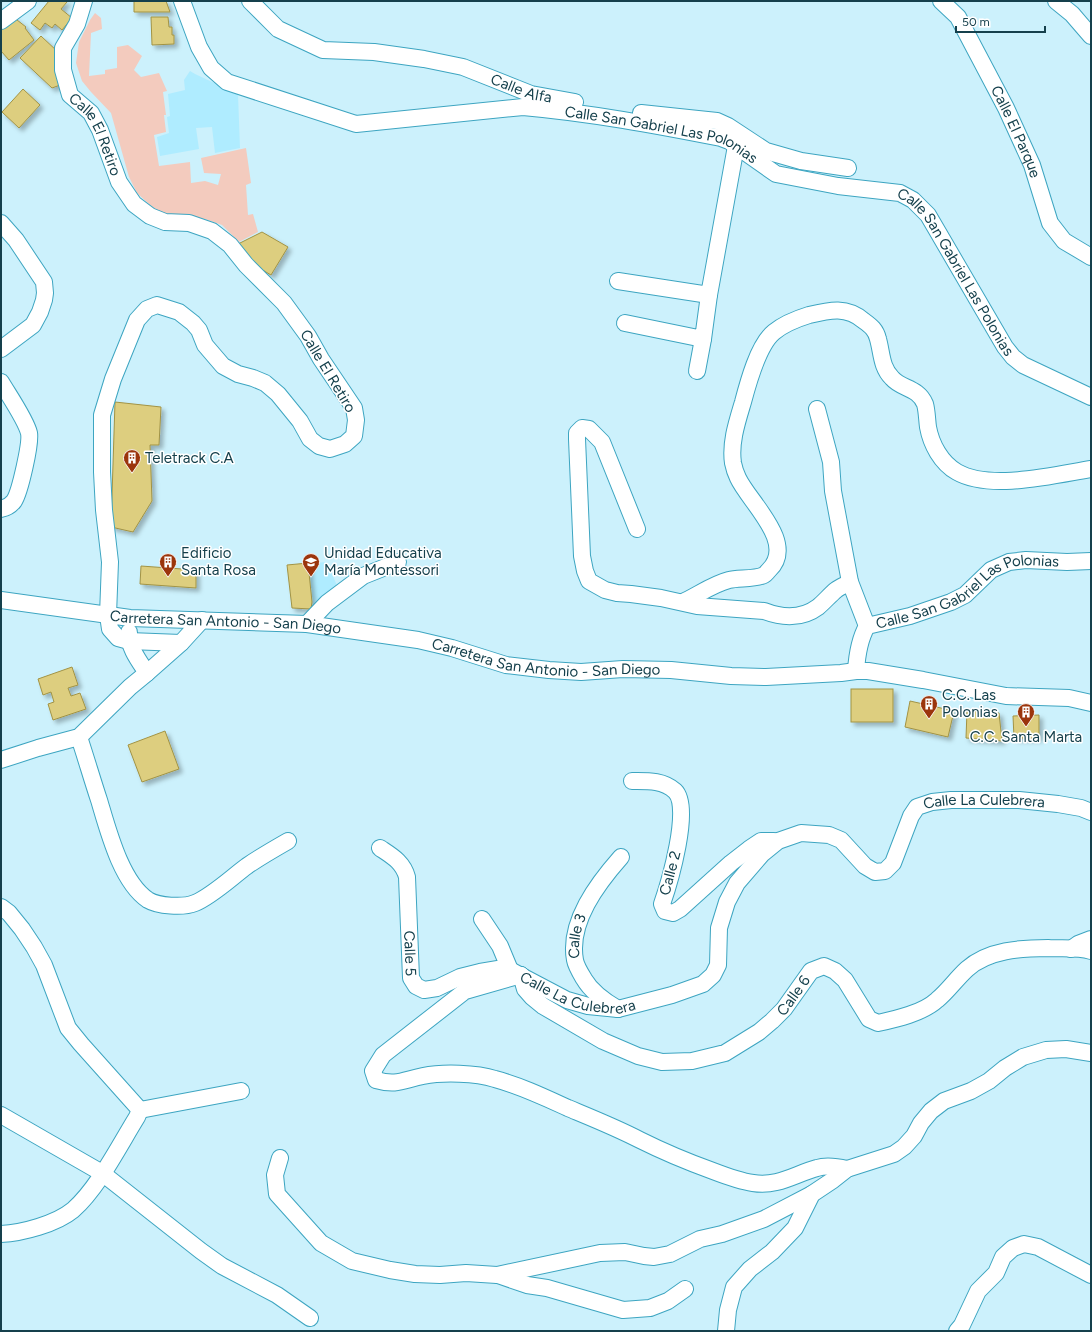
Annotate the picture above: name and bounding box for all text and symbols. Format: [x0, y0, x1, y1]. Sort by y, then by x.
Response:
scale bar [956, 8, 1045, 34]
text: 50 m [962, 15, 990, 29]
street label: Calle Alfa [488, 70, 553, 107]
street label: Calle El Parque [987, 83, 1044, 180]
street label: Calle El Retiro [65, 89, 125, 179]
street label: Calle San Gabriel Las Polonias [564, 103, 761, 167]
street label: Calle San Gabriel Las Polonias [894, 184, 1018, 360]
street label: Calle El Retiro [296, 326, 360, 416]
building icon: Teletrack C.A [122, 448, 142, 473]
place label: Teletrack C.A [145, 449, 234, 467]
place label: Edificio Santa Rosa [181, 544, 256, 579]
place label: Unidad Educativa María Montessori [324, 544, 442, 579]
street label: Calle San Gabriel Las Polonias [874, 551, 1059, 633]
building icon: Edificio Santa Rosa [158, 552, 178, 577]
school or university icon: Unidad Educativa María Montessori [301, 552, 321, 577]
street label: Carretera San Antonio - San Diego [109, 606, 343, 638]
street label: Carretera San Antonio - San Diego [430, 635, 661, 681]
place label: C.C. Las Polonias [942, 686, 998, 721]
building icon: C.C. Las Polonias [919, 694, 939, 719]
building icon: C.C. Santa Marta [1016, 702, 1036, 727]
place label: C.C. Santa Marta [970, 728, 1082, 746]
street label: Calle La Culebrera [921, 791, 1046, 813]
street label: Calle 2 [655, 849, 685, 897]
street label: Calle 3 [565, 911, 590, 959]
street label: Calle 5 [400, 930, 420, 976]
street label: Calle La Culebrera [517, 968, 637, 1019]
street label: Calle 6 [773, 971, 814, 1020]

